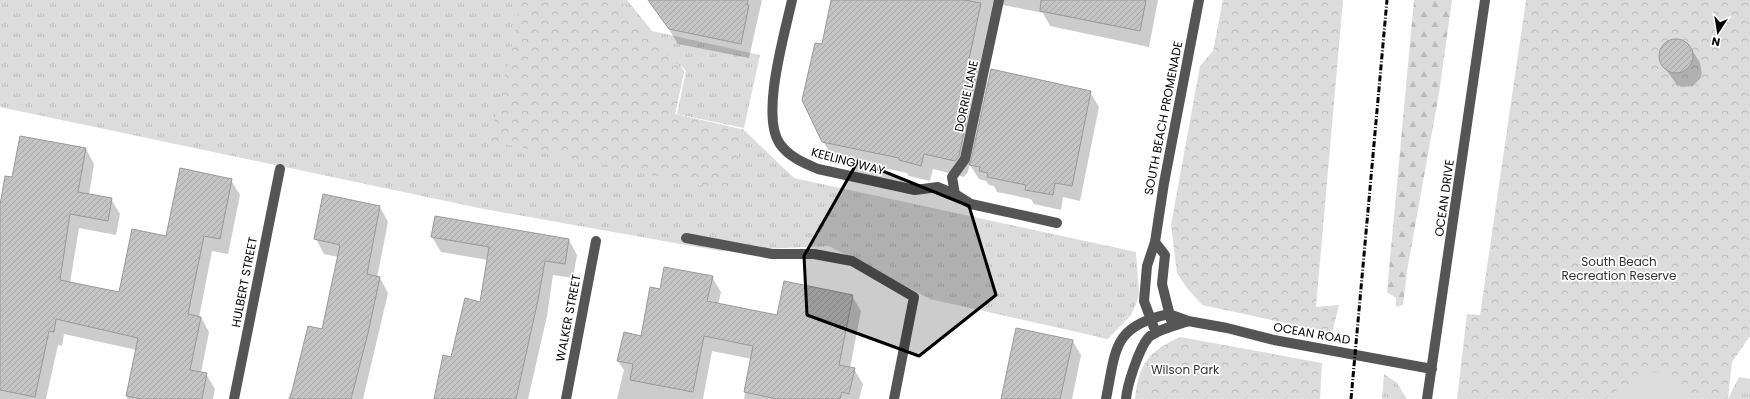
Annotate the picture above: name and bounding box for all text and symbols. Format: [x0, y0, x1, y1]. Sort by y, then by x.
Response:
north arrow [1698, 12, 1738, 52]
text: N [1710, 33, 1722, 50]
street label: SOUTH BEACH PROMENADE [1140, 40, 1186, 196]
street label: DORRIE LANE [950, 59, 982, 133]
street label: KEELING WAY [809, 143, 887, 179]
street label: OCEAN DRIVE [1430, 158, 1458, 238]
street label: HULBERT STREET [227, 235, 261, 329]
park label: South Beach Recreation Reserve [1561, 253, 1677, 284]
street label: WALKER STREET [551, 272, 585, 363]
street label: OCEAN ROAD [1272, 318, 1352, 348]
park label: Wilson Park [1151, 361, 1220, 378]

